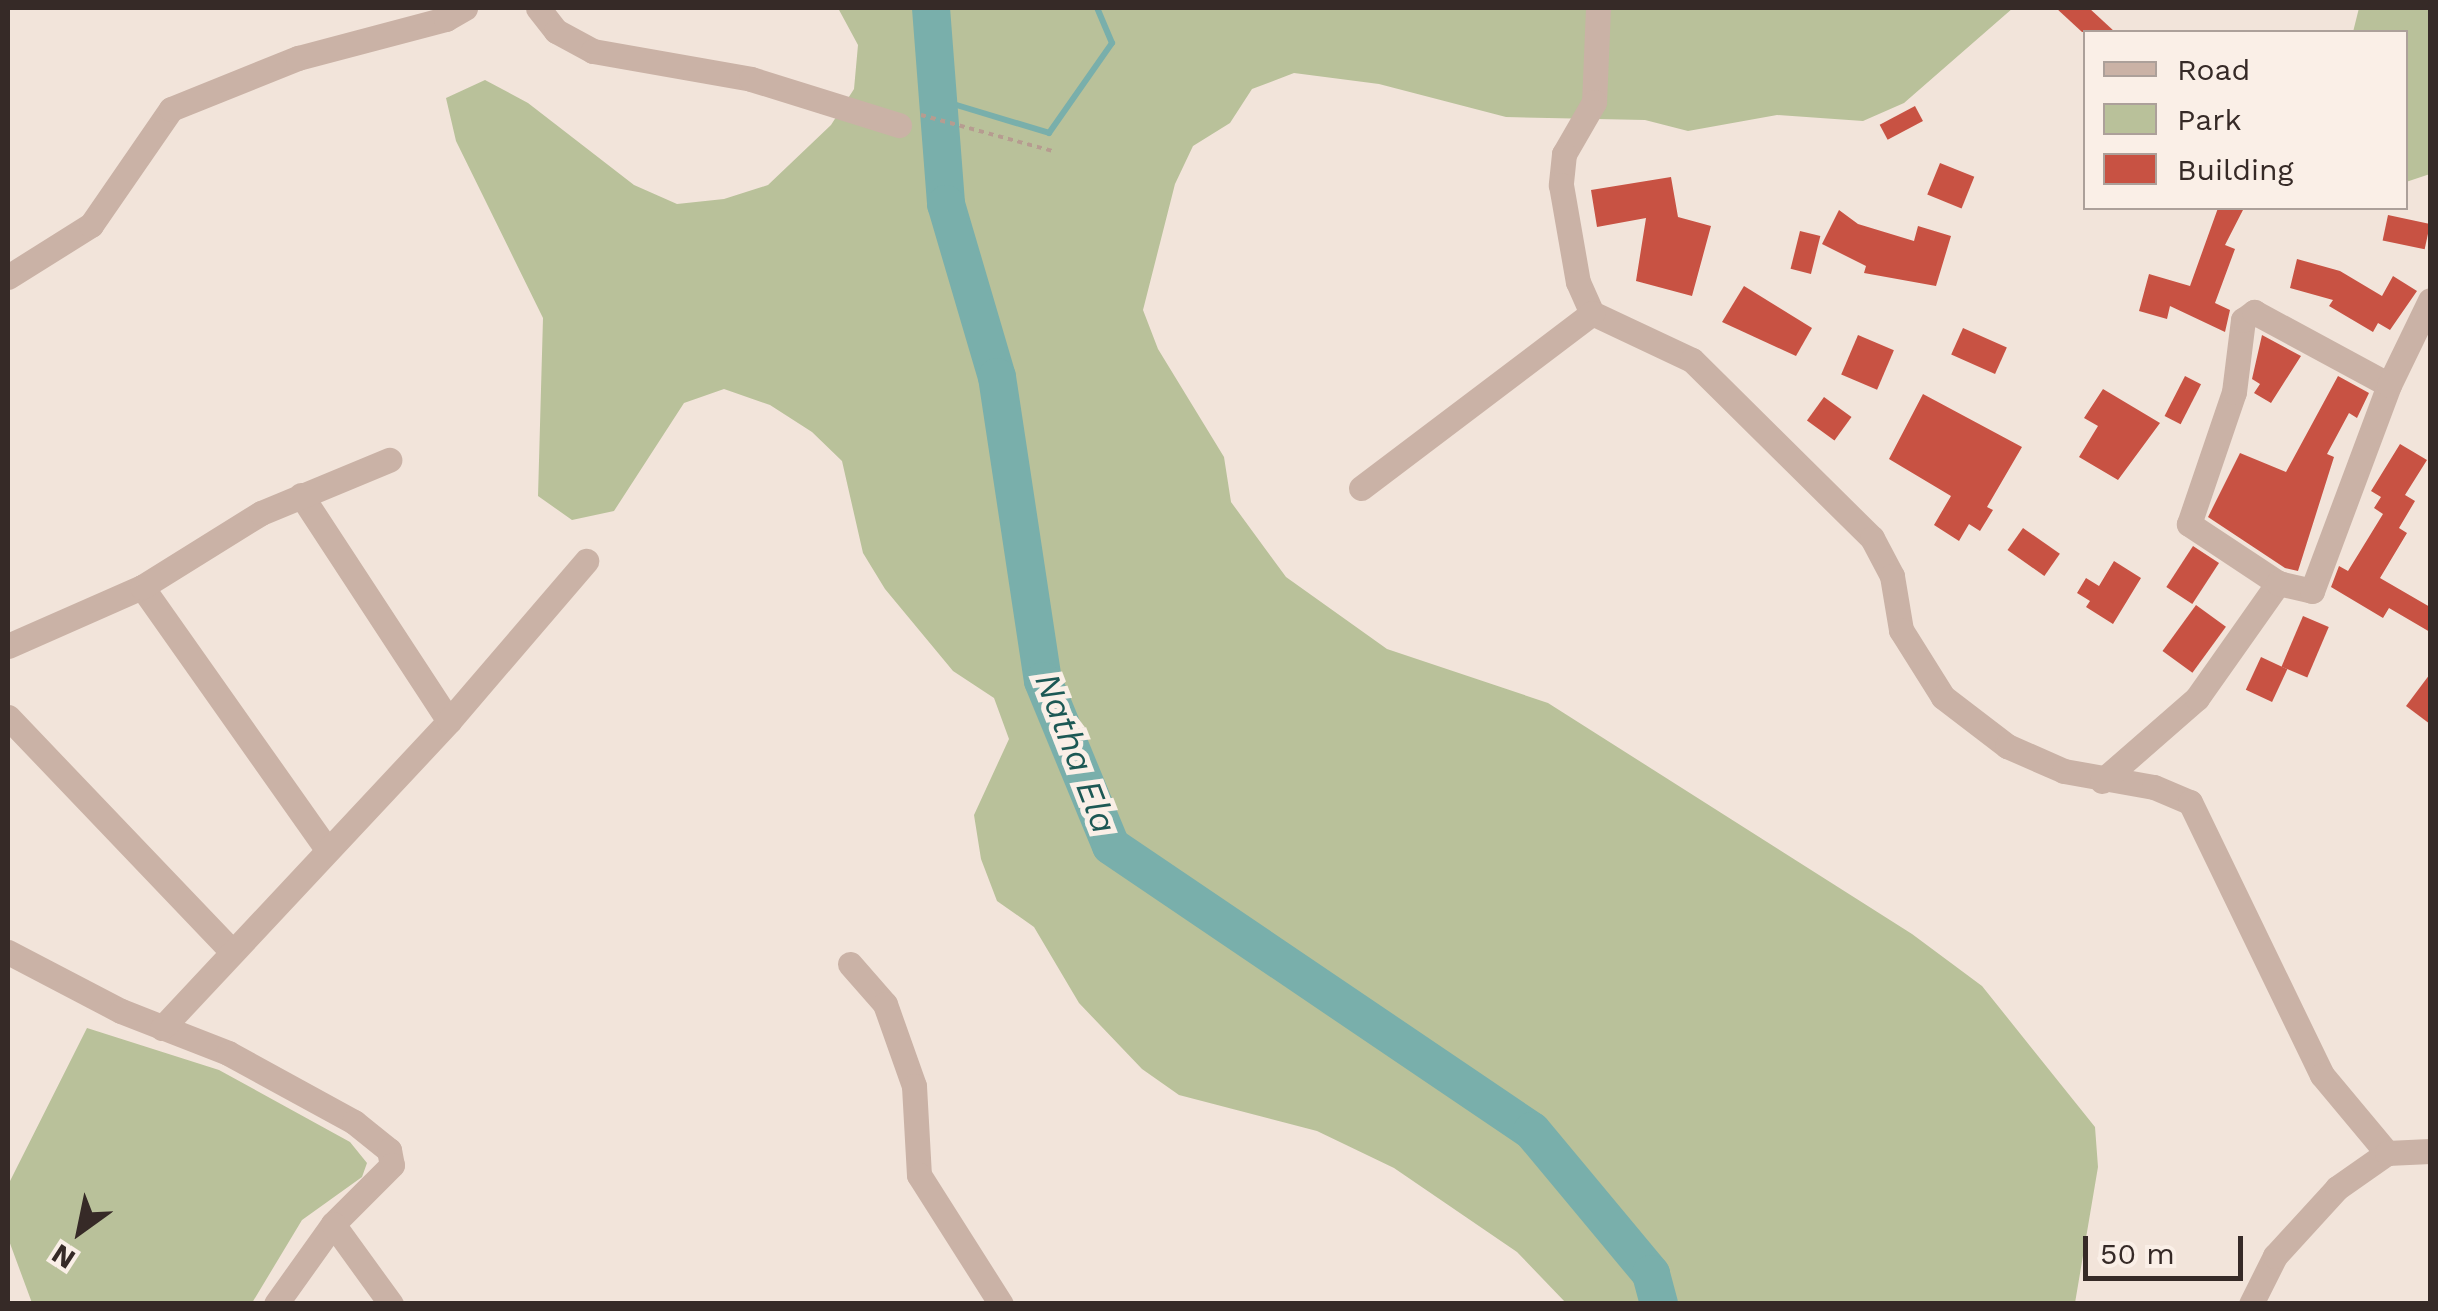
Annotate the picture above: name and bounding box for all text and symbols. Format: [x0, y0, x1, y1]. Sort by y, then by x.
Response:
legend [2083, 30, 2408, 210]
text: Road [2177, 52, 2250, 87]
text: Park [2177, 102, 2242, 137]
text: Building [2177, 152, 2294, 187]
water label: Natha Ela [1026, 667, 1126, 839]
north arrow [30, 1181, 130, 1281]
scale bar [2088, 1216, 2248, 1278]
text: 50 m [2100, 1236, 2175, 1271]
text: N [46, 1237, 81, 1276]

